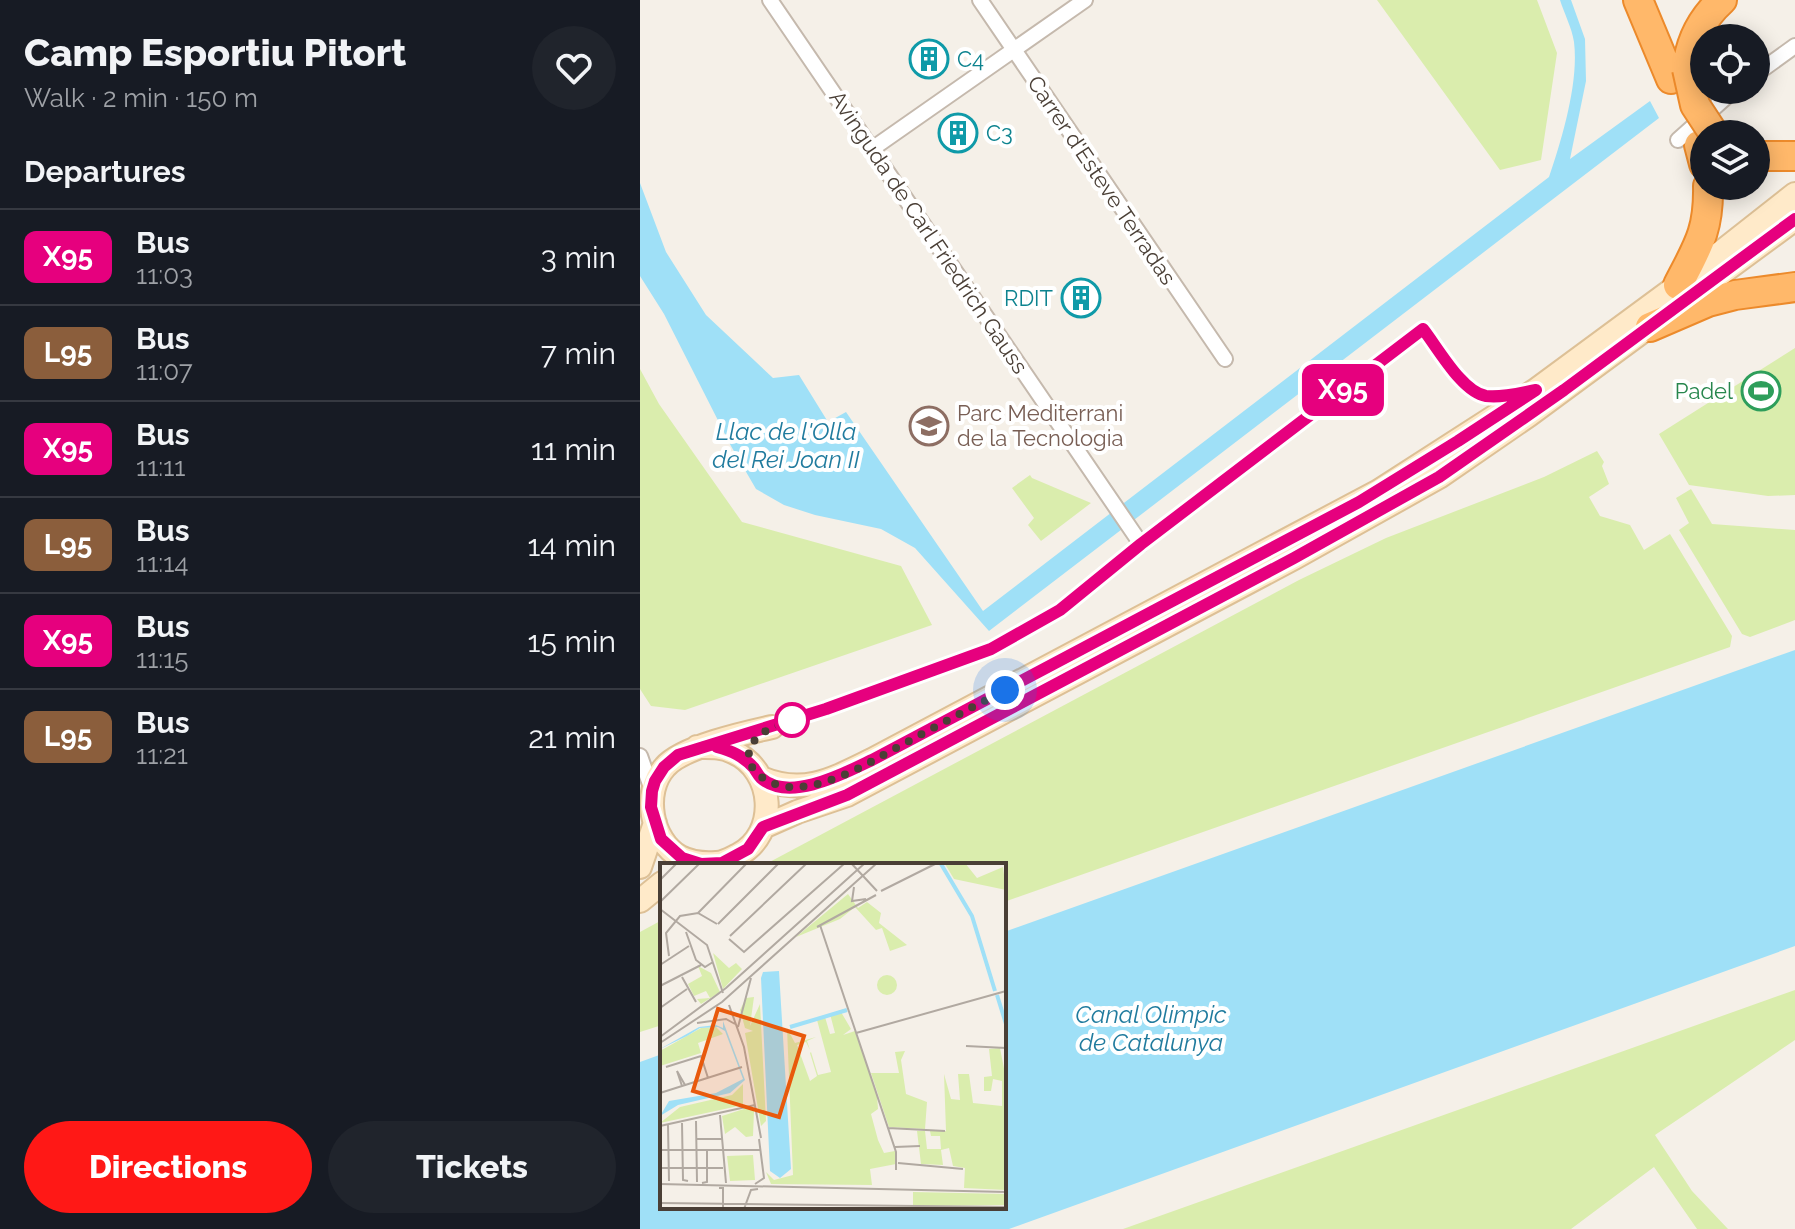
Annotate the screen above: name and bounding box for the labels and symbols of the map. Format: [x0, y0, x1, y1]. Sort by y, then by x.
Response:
building icon: C4 [908, 38, 950, 80]
place label: C4 [957, 46, 984, 72]
street label: Carrer d'Esteve Terradas [1022, 71, 1182, 289]
street label: Avinguda de Carl Friedrich Gauss [824, 86, 1034, 378]
building icon: C3 [937, 112, 979, 154]
place label: C3 [986, 120, 1013, 146]
building icon: RDIT [1060, 277, 1102, 319]
place label: RDIT [1004, 285, 1054, 311]
line badge: X95 [1297, 364, 1389, 416]
sports icon: Padel [1740, 370, 1782, 412]
place label: Padel [1675, 378, 1733, 404]
place label: Parc Mediterrani de la Tecnologia [957, 400, 1123, 451]
school or university icon: Parc Mediterrani de la Tecnologia [908, 405, 950, 447]
water label: Llac de l'Olla del Rei Joan II [712, 417, 860, 474]
your location [985, 670, 1025, 710]
unlabelled marker [775, 703, 809, 737]
inset map [660, 863, 1006, 1209]
water label: Canal Olimpic de Catalunya [1075, 1000, 1227, 1057]

